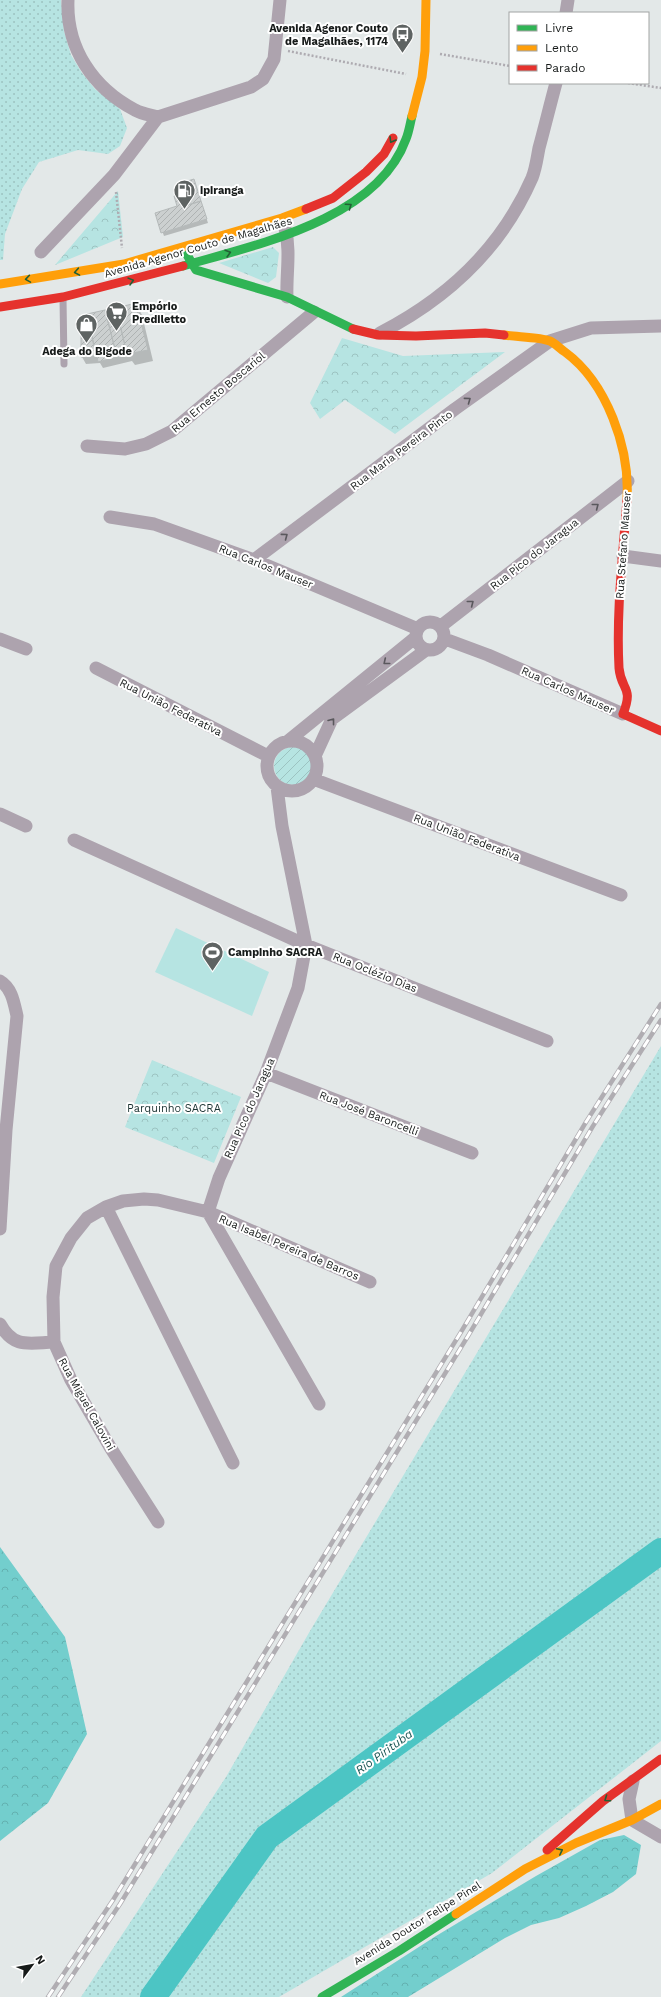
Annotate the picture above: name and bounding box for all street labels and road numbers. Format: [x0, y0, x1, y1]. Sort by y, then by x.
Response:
street label: Avenida Agenor Couto de Magalhães [103, 214, 294, 281]
street label: Rua Ernesto Boscariol [169, 349, 268, 435]
street label: Rua Maria Pereira Pinto [348, 408, 455, 493]
street label: Rua Stefano Mauser [613, 490, 634, 599]
street label: Rua Pico do Jaragua [488, 516, 581, 593]
street label: Rua Carlos Mauser [217, 542, 315, 591]
street label: Rua Carlos Mauser [519, 664, 617, 717]
street label: Rua União Federativa [117, 676, 224, 739]
street label: Rua União Federativa [412, 811, 522, 864]
street label: Rua Oclézio Dias [331, 950, 419, 995]
street label: Rua Pico do Jaragua [221, 1056, 277, 1160]
street label: Rua José Baroncelli [317, 1089, 420, 1138]
street label: Rua Isabel Pereira de Barros [217, 1212, 361, 1283]
street label: Rua Miguel Calovini [56, 1356, 117, 1453]
street label: Avenida Doutor Felipe Pinel [351, 1878, 484, 1968]

